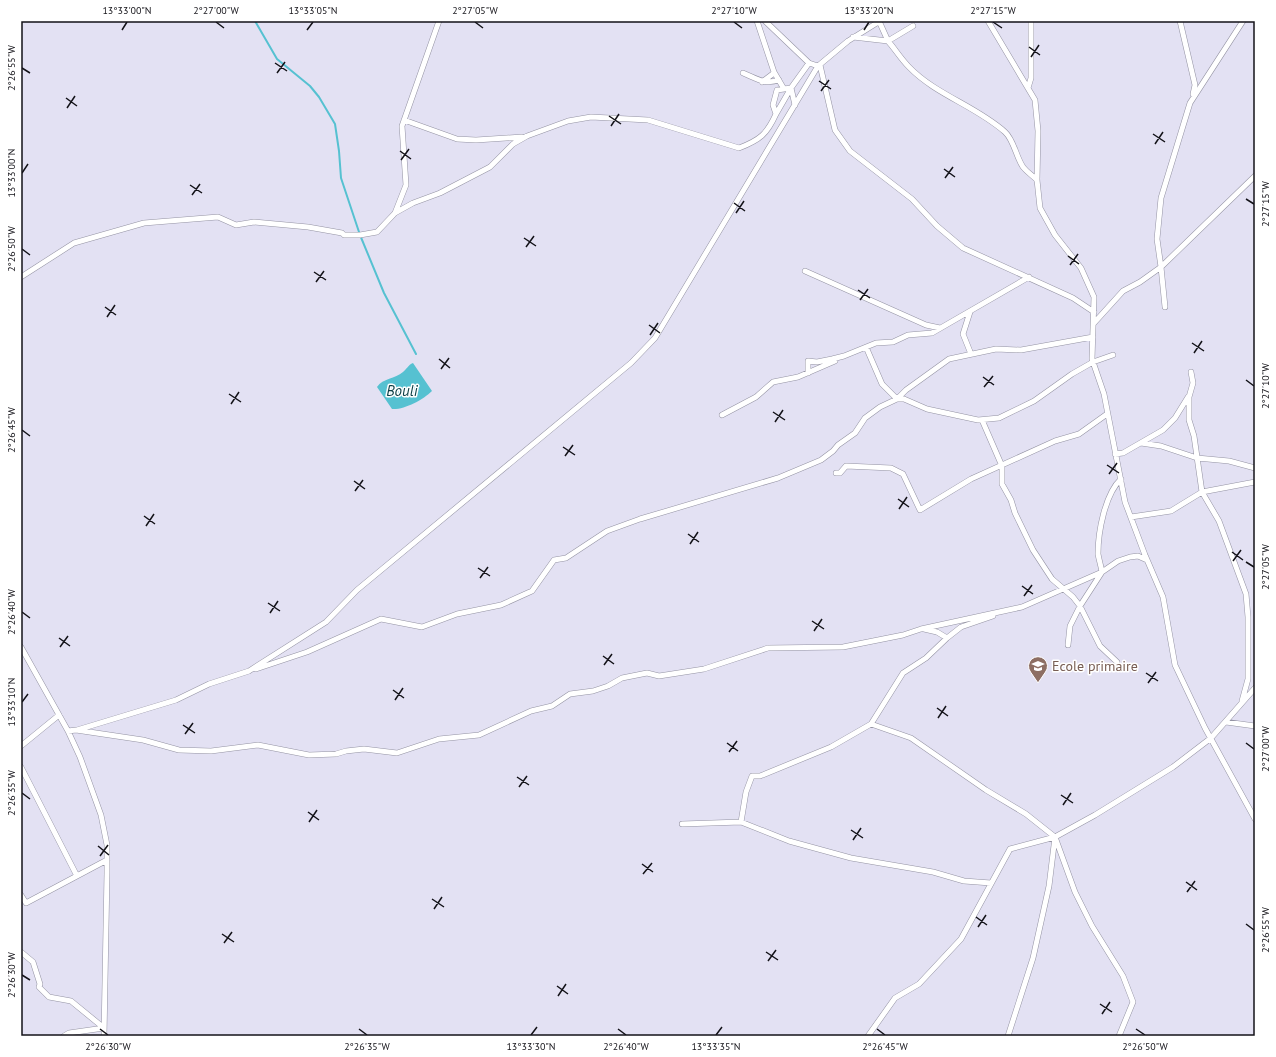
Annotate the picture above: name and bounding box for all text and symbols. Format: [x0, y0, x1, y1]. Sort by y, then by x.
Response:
text: 13°33'00"N [102, 4, 152, 17]
text: 2°27'00"W [193, 4, 240, 17]
text: 13°33'05"N [288, 4, 338, 17]
text: 2°27'05"W [452, 4, 499, 17]
text: 2°27'10"W [711, 4, 758, 17]
text: 13°33'20"N [844, 4, 894, 17]
text: 2°27'15"W [970, 4, 1017, 17]
text: 2°26'55"W [5, 44, 18, 91]
text: 13°33'00"N [5, 148, 18, 198]
text: 2°27'15"W [1259, 180, 1272, 227]
text: 2°26'50"W [5, 225, 18, 272]
text: 2°27'10"W [1259, 362, 1272, 409]
water label: Bouli [386, 381, 419, 400]
text: 2°26'45"W [5, 406, 18, 453]
text: 2°27'05"W [1259, 543, 1272, 590]
text: 2°26'40"W [5, 588, 18, 635]
school or university icon: Ecole primaire [1027, 655, 1049, 683]
place label: Ecole primaire [1052, 657, 1138, 675]
text: 13°33'10"N [5, 677, 18, 727]
text: 2°27'00"W [1259, 725, 1272, 772]
text: 2°26'35"W [5, 769, 18, 816]
text: 2°26'55"W [1259, 906, 1272, 953]
text: 2°26'30"W [5, 951, 18, 998]
text: 2°26'30"W [85, 1040, 132, 1053]
text: 2°26'35"W [344, 1040, 391, 1053]
text: 13°33'30"N [506, 1040, 556, 1053]
text: 2°26'40"W [603, 1040, 650, 1053]
text: 13°33'35"N [691, 1040, 741, 1053]
text: 2°26'45"W [862, 1040, 909, 1053]
text: 2°26'50"W [1122, 1040, 1169, 1053]

